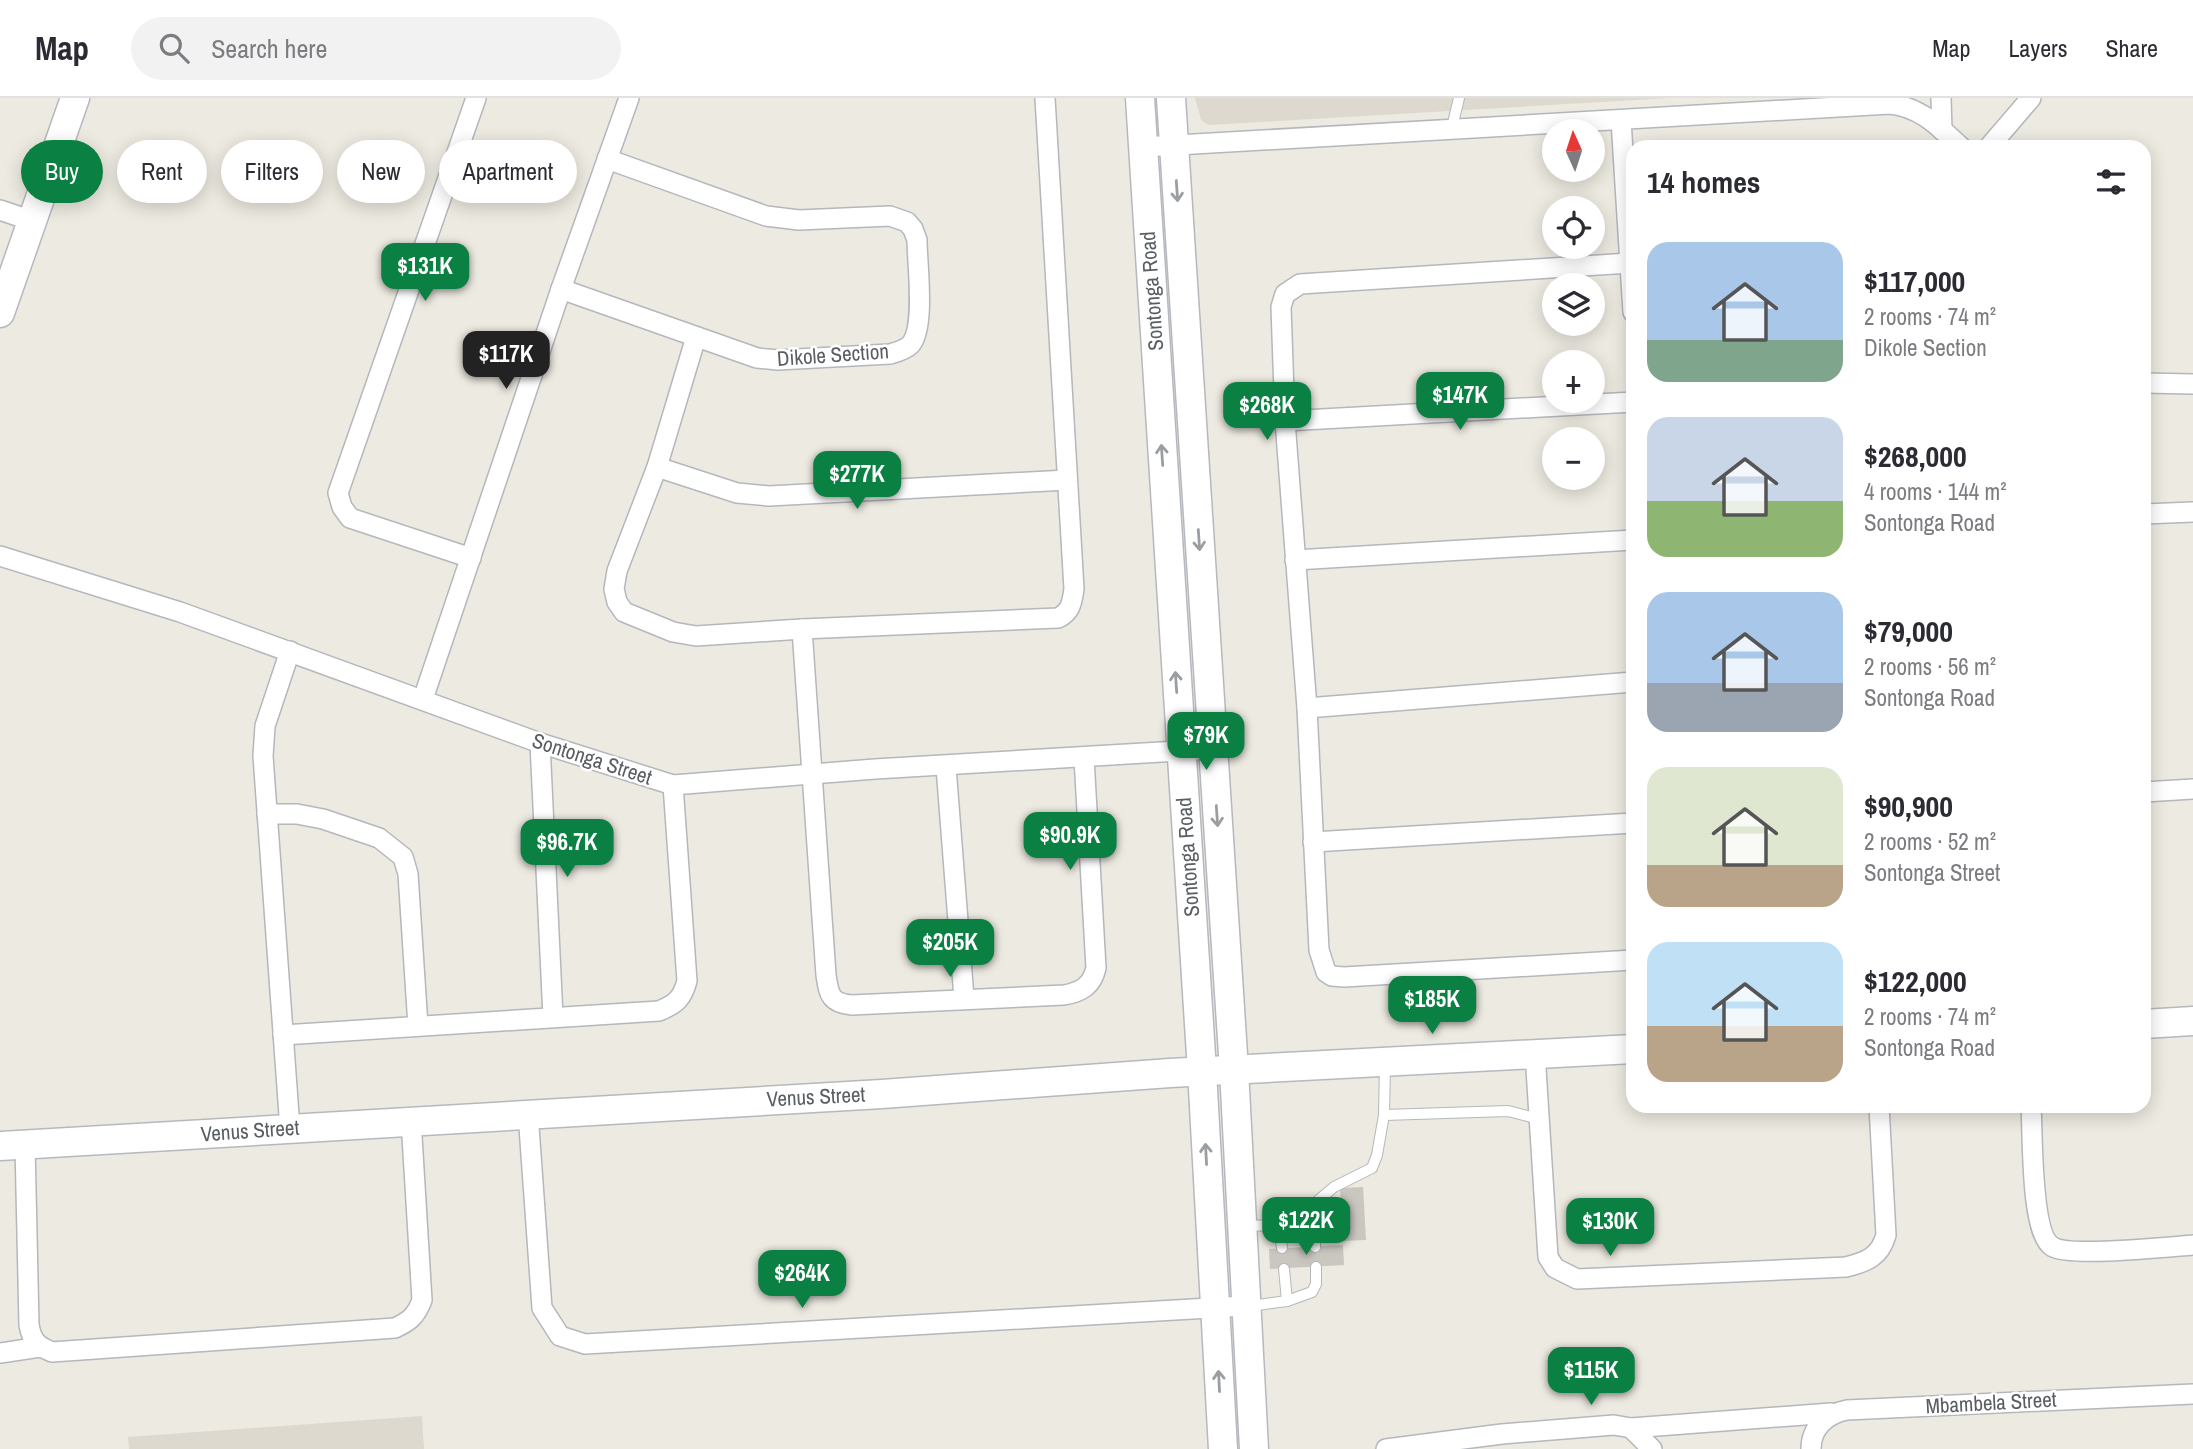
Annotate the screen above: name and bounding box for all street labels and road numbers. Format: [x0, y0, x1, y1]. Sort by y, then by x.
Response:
street label: Sontonga Road [1133, 230, 1170, 352]
street label: Dikole Section [776, 336, 890, 373]
street label: Sontonga Street [528, 726, 656, 792]
street label: Sontonga Road [1169, 796, 1206, 918]
street label: Venus Street [766, 1079, 866, 1114]
street label: Venus Street [200, 1113, 300, 1148]
street label: Mbambela Street [1925, 1385, 2057, 1420]

